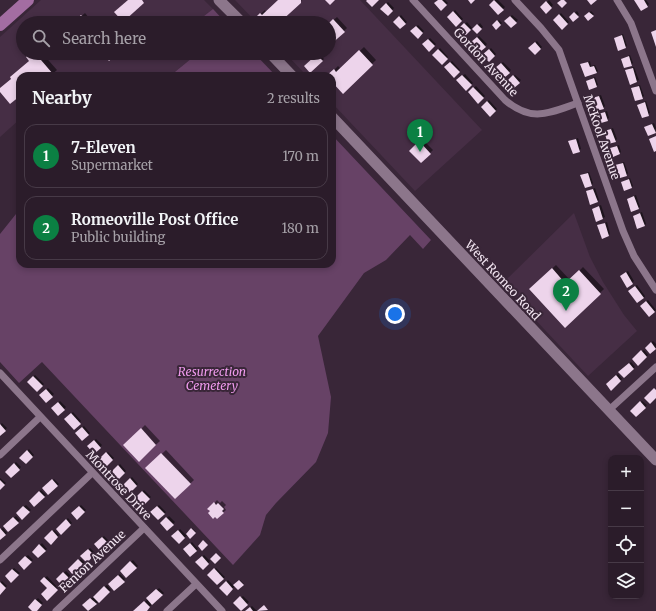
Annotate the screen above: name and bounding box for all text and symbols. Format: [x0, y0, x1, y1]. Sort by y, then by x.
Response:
search box [16, 16, 336, 60]
street label: Gordon Avenue [450, 25, 522, 99]
icon: search [30, 27, 52, 49]
text: Search here [62, 29, 146, 48]
text: Nearby [32, 87, 92, 109]
text: 2 results [267, 90, 320, 107]
street label: McKool Avenue [580, 93, 624, 181]
pin: 1 [407, 119, 433, 152]
text: 7-Eleven [71, 138, 136, 157]
text: 1 [43, 148, 49, 165]
text: 170 m [282, 148, 319, 165]
text: Supermarket [71, 157, 153, 174]
text: Romeoville Post Office [71, 210, 238, 229]
text: 2 [42, 220, 50, 237]
text: 180 m [281, 220, 319, 237]
text: Public building [71, 229, 165, 246]
street label: West Romeo Road [461, 236, 544, 323]
pin: 2 [553, 278, 579, 311]
your location [385, 304, 405, 324]
park label: Resurrection Cemetery [178, 364, 246, 393]
street label: Montrose Drive [83, 447, 155, 523]
map controls [608, 455, 644, 599]
button: + [608, 455, 644, 491]
button: − [608, 491, 644, 527]
street label: Fenton Avenue [56, 526, 128, 596]
button: locate [608, 527, 644, 563]
button: layers [608, 563, 644, 599]

